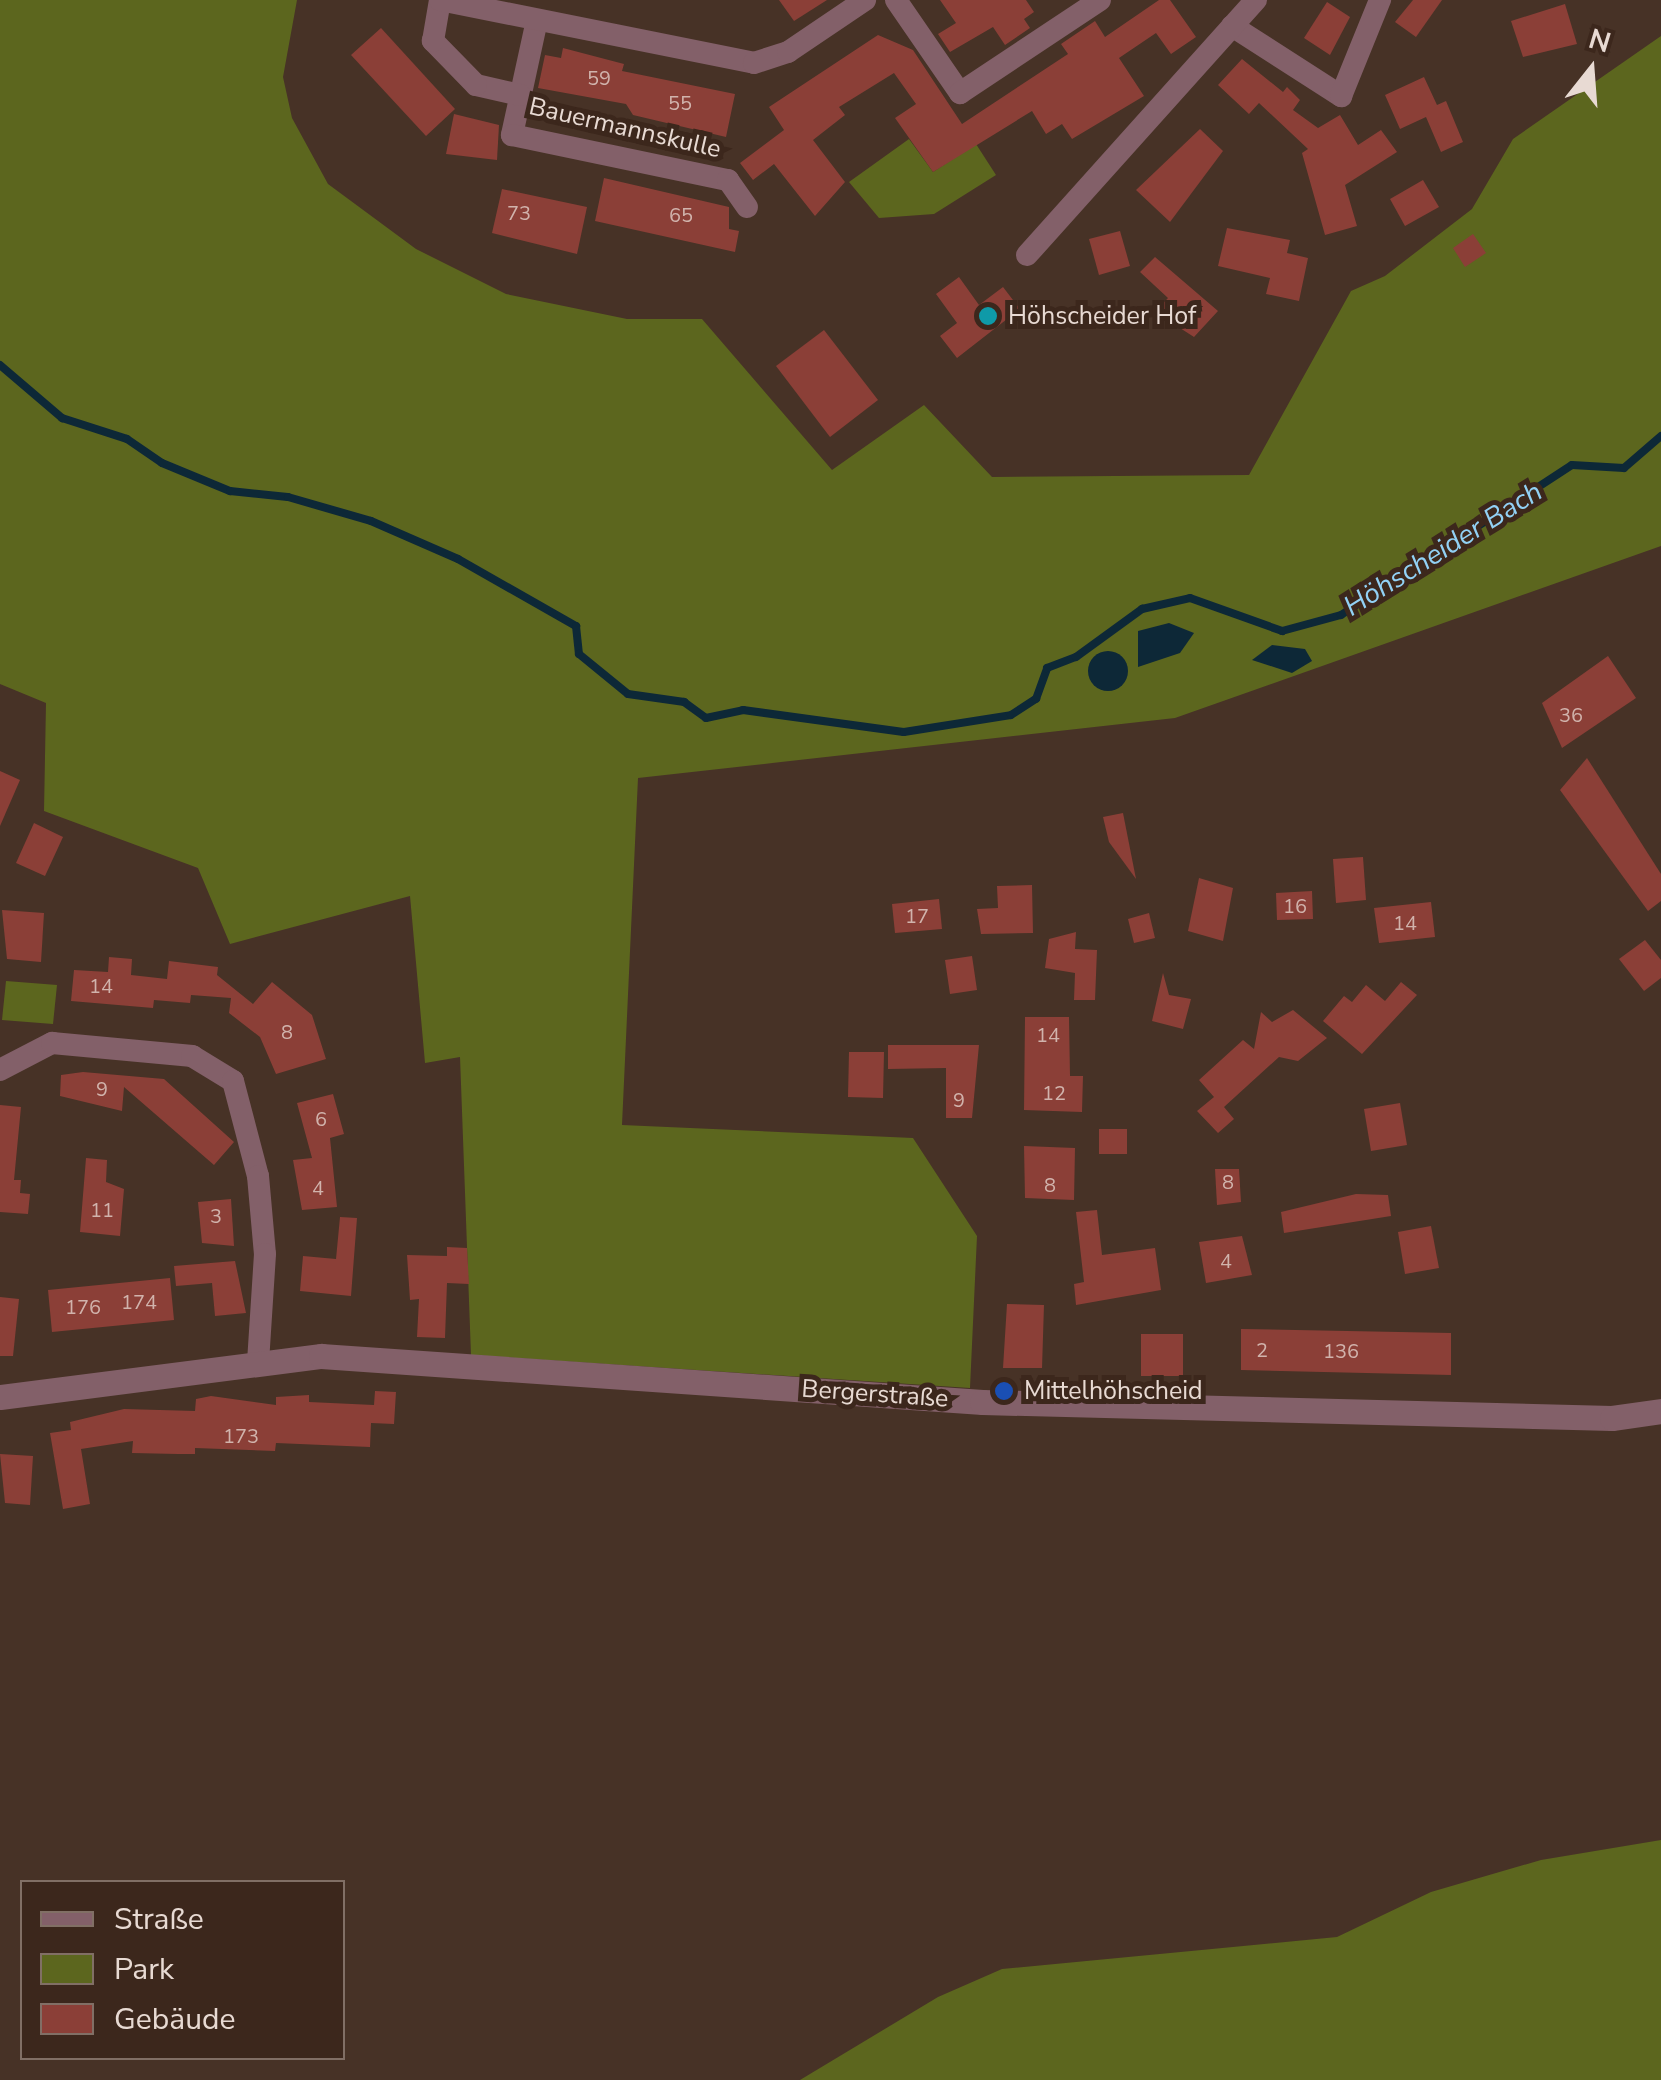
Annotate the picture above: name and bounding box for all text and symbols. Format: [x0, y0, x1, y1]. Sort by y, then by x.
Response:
north arrow [1541, 20, 1641, 120]
text: N [1584, 20, 1615, 63]
house number: 59 [587, 66, 611, 90]
street label: Bauermannskulle [526, 91, 724, 165]
house number: 55 [668, 91, 692, 115]
house number: 73 [507, 201, 531, 225]
house number: 65 [669, 203, 693, 227]
place label: Höhscheider Hof [1008, 301, 1196, 331]
marker: Höhscheider Hof [977, 305, 999, 327]
water label: Höhscheider Bach [1338, 474, 1548, 624]
house number: 36 [1559, 703, 1583, 727]
house number: 16 [1283, 894, 1307, 918]
house number: 17 [905, 904, 929, 928]
house number: 14 [1393, 911, 1417, 935]
house number: 14 [89, 974, 113, 998]
house number: 8 [281, 1020, 293, 1044]
house number: 14 [1036, 1023, 1060, 1047]
house number: 9 [96, 1077, 108, 1101]
house number: 12 [1042, 1081, 1066, 1105]
house number: 9 [953, 1088, 965, 1112]
house number: 6 [315, 1107, 327, 1131]
house number: 8 [1222, 1170, 1234, 1194]
house number: 8 [1044, 1173, 1056, 1197]
house number: 4 [312, 1176, 324, 1200]
house number: 11 [90, 1198, 114, 1222]
house number: 3 [210, 1204, 222, 1228]
house number: 4 [1220, 1249, 1232, 1273]
house number: 174 [121, 1290, 157, 1314]
house number: 176 [65, 1295, 101, 1319]
house number: 2 [1256, 1338, 1268, 1362]
house number: 136 [1323, 1339, 1359, 1363]
street label: Bergerstraße [801, 1374, 949, 1414]
place label: Mittelhöhscheid [1024, 1376, 1203, 1406]
marker: Mittelhöhscheid [993, 1380, 1015, 1402]
house number: 173 [223, 1424, 259, 1448]
legend [20, 1880, 345, 2060]
text: Straße [114, 1899, 204, 1940]
text: Park [114, 1949, 174, 1990]
text: Gebäude [114, 1999, 235, 2040]

